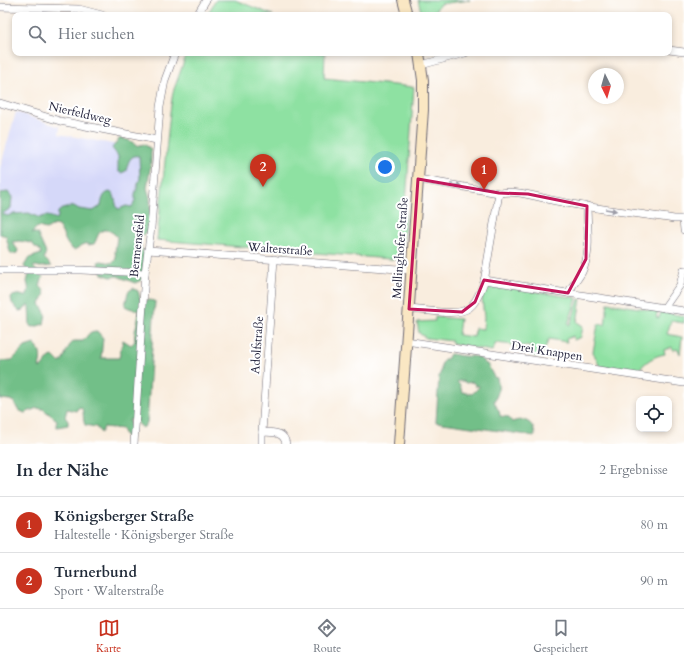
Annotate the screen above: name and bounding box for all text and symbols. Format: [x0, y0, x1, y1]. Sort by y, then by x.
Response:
search box [12, 12, 672, 56]
icon: search [26, 23, 48, 45]
text: Hier suchen [58, 24, 135, 44]
north arrow [588, 68, 624, 104]
street label: Nierfeldweg [47, 98, 113, 128]
pin: 2 [250, 154, 276, 187]
your location [375, 157, 395, 177]
pin: 1 [471, 157, 497, 190]
one-way arrow [450, 183, 462, 189]
street label: Mellinghofer Straße [388, 197, 412, 299]
one-way arrow [605, 207, 617, 213]
street label: Bermensfeld [126, 213, 148, 278]
street label: Walterstraße [246, 239, 313, 259]
street label: Adolfstraße [247, 315, 267, 375]
street label: Drei Knappen [510, 337, 584, 365]
map controls [636, 396, 672, 432]
button: locate [636, 396, 672, 432]
text: In der Nähe [16, 459, 109, 482]
text: 2 Ergebnisse [599, 461, 668, 479]
text: Königsberger Straße [54, 506, 194, 526]
text: 1 [26, 516, 32, 534]
text: 80 m [640, 516, 668, 534]
text: Haltestelle · Königsberger Straße [54, 526, 234, 544]
text: Turnerbund [54, 562, 137, 582]
text: 2 [26, 572, 32, 590]
text: 90 m [640, 572, 668, 590]
text: Sport · Walterstraße [54, 582, 164, 600]
tab: Karte [96, 617, 121, 656]
tab: Route [313, 617, 341, 656]
tab: Gespeichert [533, 617, 588, 656]

